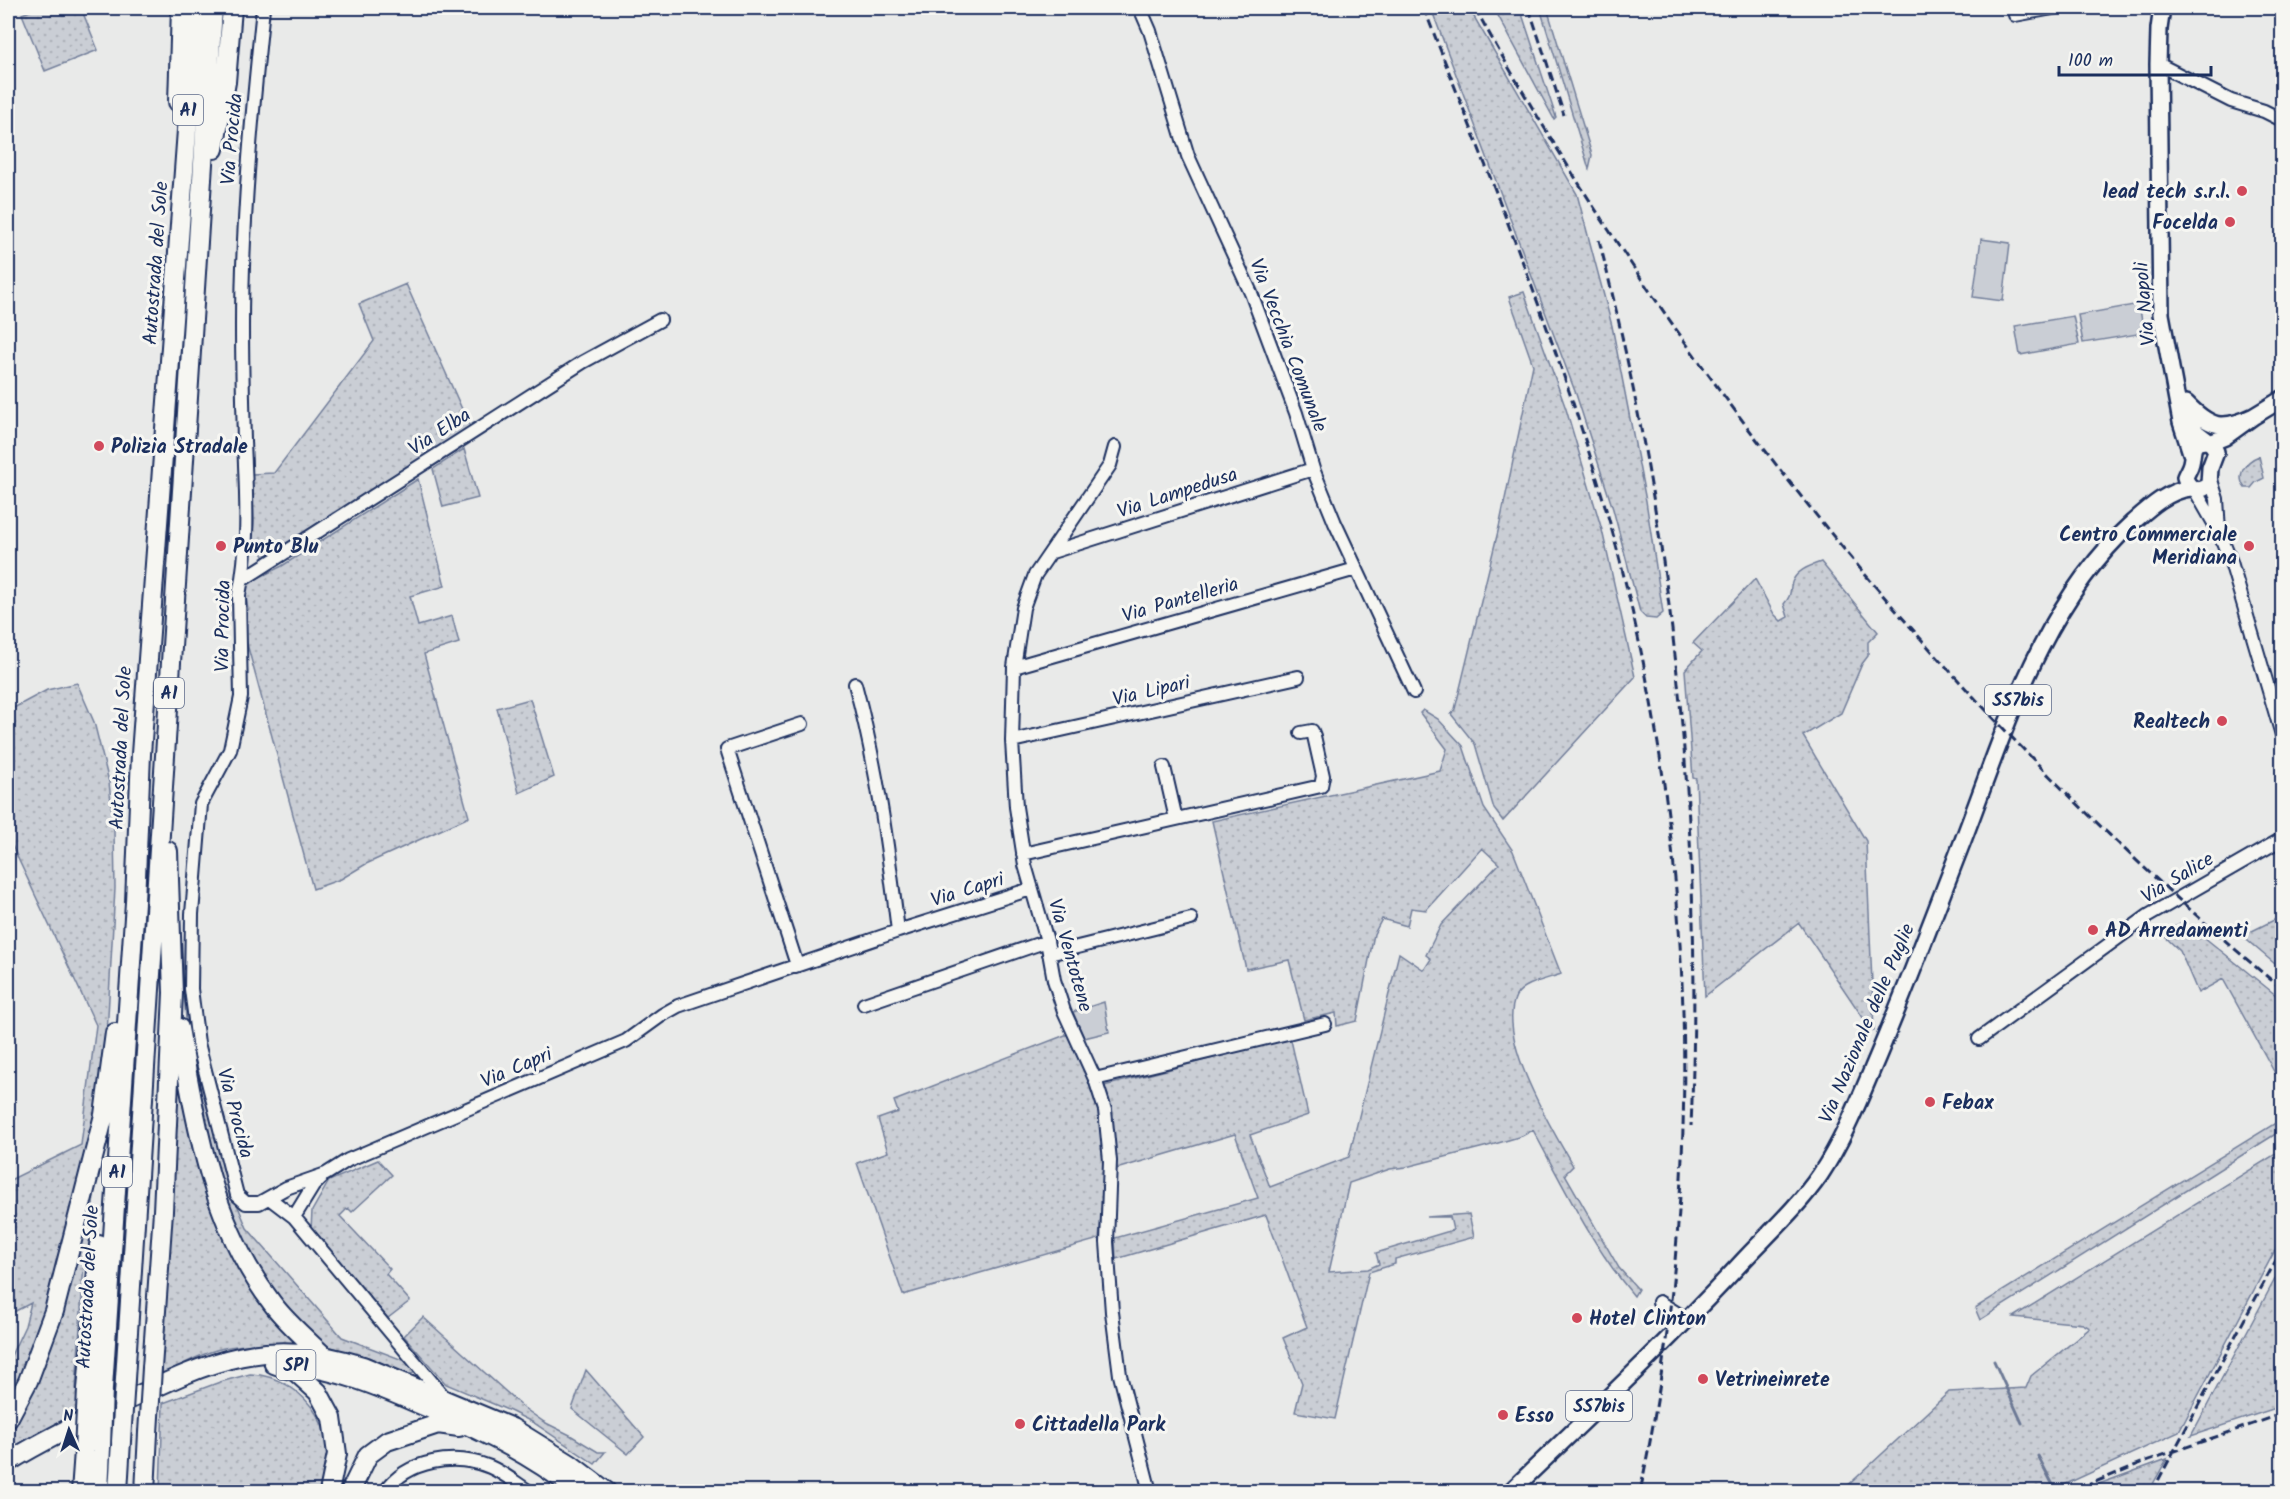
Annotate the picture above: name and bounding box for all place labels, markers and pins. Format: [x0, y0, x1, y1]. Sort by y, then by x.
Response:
place label: lead tech s.r.l. [2103, 177, 2230, 209]
marker: lead tech s.r.l. [2235, 184, 2249, 198]
place label: Focelda [2152, 208, 2218, 240]
marker: Focelda [2223, 215, 2237, 229]
place label: Polizia Stradale [111, 432, 248, 464]
marker: Polizia Stradale [92, 439, 106, 453]
place label: Centro Commerciale Meridiana [2059, 520, 2237, 575]
place label: Punto Blu [233, 532, 318, 564]
marker: Punto Blu [214, 539, 228, 553]
marker: Centro Commerciale Meridiana [2242, 539, 2256, 553]
place label: Realtech [2133, 707, 2210, 739]
marker: Realtech [2215, 714, 2229, 728]
place label: AD Arredamenti [2105, 916, 2249, 948]
marker: AD Arredamenti [2086, 923, 2100, 937]
place label: Febax [1942, 1088, 1994, 1120]
marker: Febax [1923, 1095, 1937, 1109]
place label: Hotel Clinton [1589, 1304, 1706, 1336]
marker: Hotel Clinton [1570, 1311, 1584, 1325]
place label: Vetrineinrete [1715, 1365, 1830, 1397]
marker: Vetrineinrete [1696, 1372, 1710, 1386]
place label: Esso [1515, 1401, 1554, 1433]
marker: Esso [1496, 1408, 1510, 1422]
place label: Cittadella Park [1032, 1410, 1166, 1442]
marker: Cittadella Park [1013, 1417, 1027, 1431]

